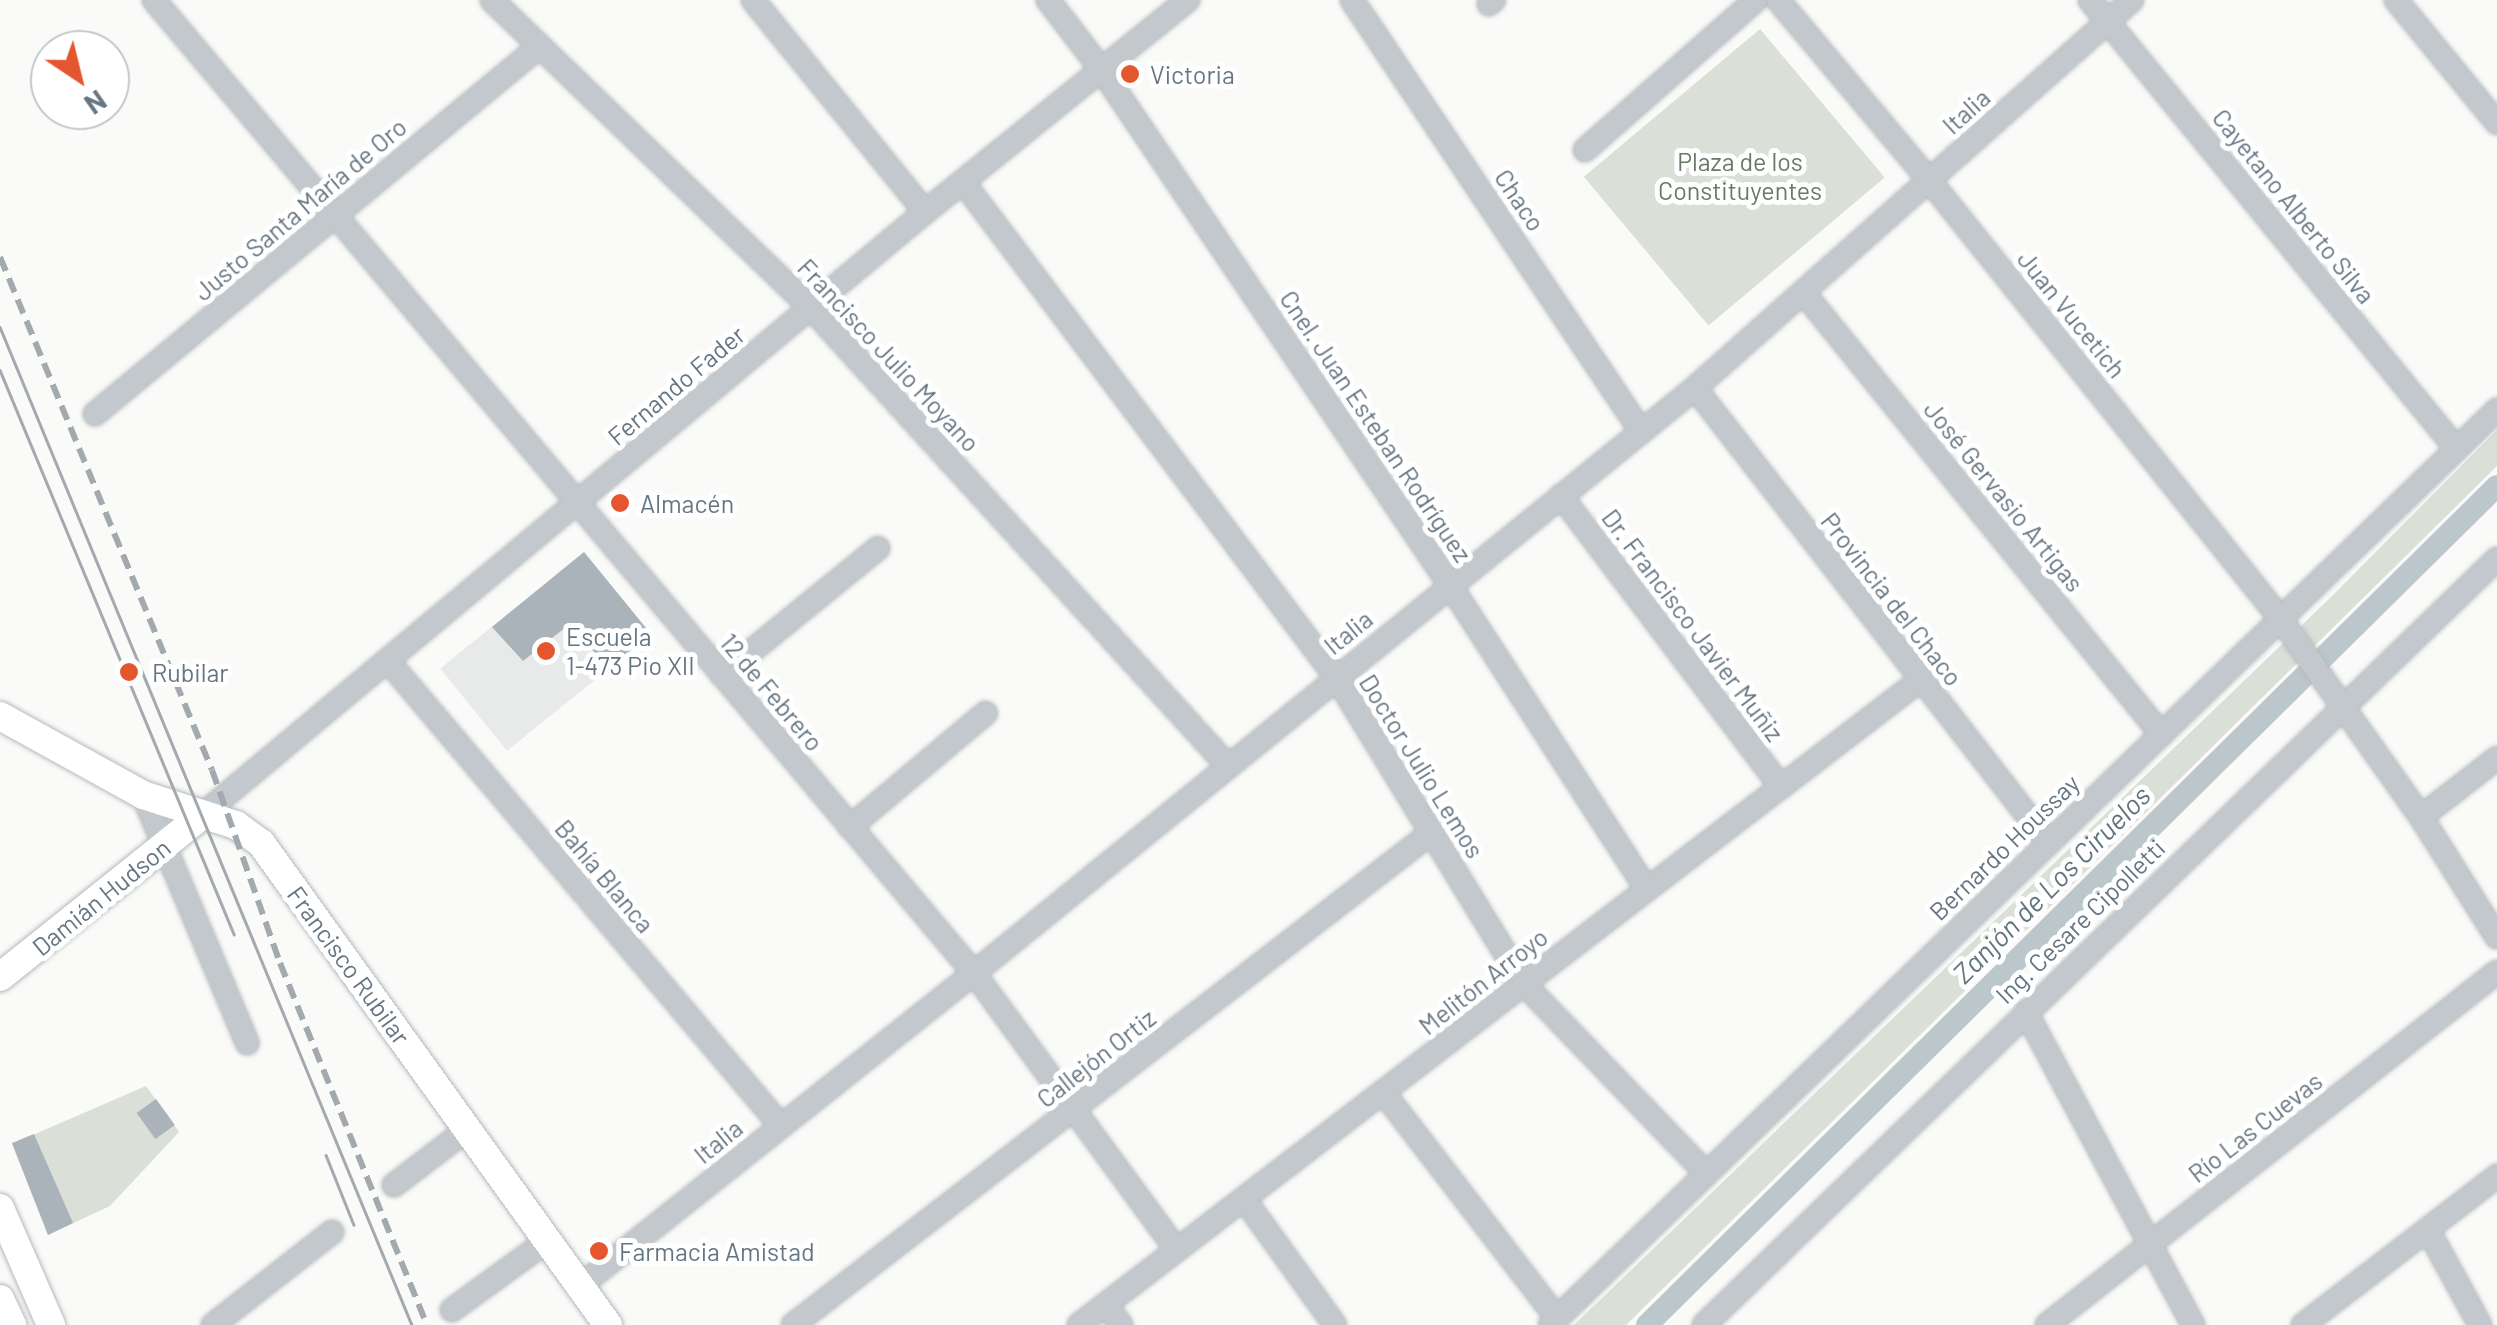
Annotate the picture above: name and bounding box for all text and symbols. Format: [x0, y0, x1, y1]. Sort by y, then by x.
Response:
north arrow [30, 30, 130, 130]
place label: Victoria [1150, 59, 1235, 89]
marker: Victoria [1119, 63, 1141, 85]
street label: Italia [1936, 82, 1996, 140]
text: N [79, 84, 113, 122]
street label: Cayetano Alberto Silva [2206, 103, 2382, 309]
street label: Justo Santa María de Oro [188, 111, 412, 307]
park label: Plaza de los Constituyentes [1658, 147, 1822, 206]
street label: Chaco [1489, 163, 1551, 237]
street label: Juan Vucetich [2012, 244, 2132, 384]
street label: Francisco Julio Moyano [792, 252, 986, 458]
street label: Cnel. Juan Esteban Rodríguez [1274, 285, 1478, 567]
street label: Fernando Fader [601, 319, 751, 451]
street label: José Gervasio Artigas [1918, 395, 2090, 597]
place label: Almacén [640, 488, 734, 518]
marker: Almacén [609, 492, 631, 514]
street label: Dr. Francisco Javier Muñiz [1596, 503, 1790, 747]
street label: Provincia del Chaco [1815, 507, 1969, 691]
street label: Italia [1318, 604, 1378, 660]
place label: Escuela 1-473 Pio XII [566, 622, 695, 681]
street label: 12 de Febrero [714, 627, 830, 757]
marker: Escuela 1-473 Pio XII [535, 640, 557, 662]
place label: Rubilar [152, 657, 228, 687]
marker: Rubilar [116, 659, 142, 685]
street label: Doctor Julio Lemos [1353, 669, 1491, 863]
street label: Bernardo Houssay [1923, 768, 2085, 926]
water label: Zanjón de Los Ciruelos [1945, 778, 2157, 990]
street label: Bahía Blanca [549, 813, 661, 939]
street label: Damián Hudson [26, 832, 176, 962]
street label: Ing. Cesare Cipolletti [1989, 833, 2171, 1009]
street label: Francisco Rubilar [282, 880, 416, 1050]
street label: Melitón Arroyo [1413, 921, 1553, 1041]
street label: Callejón Ortiz [1031, 1002, 1161, 1114]
street label: Río Las Cuevas [2182, 1066, 2328, 1188]
street label: Italia [688, 1113, 748, 1169]
place label: Farmacia Amistad [619, 1236, 815, 1266]
marker: Farmacia Amistad [588, 1240, 610, 1262]

